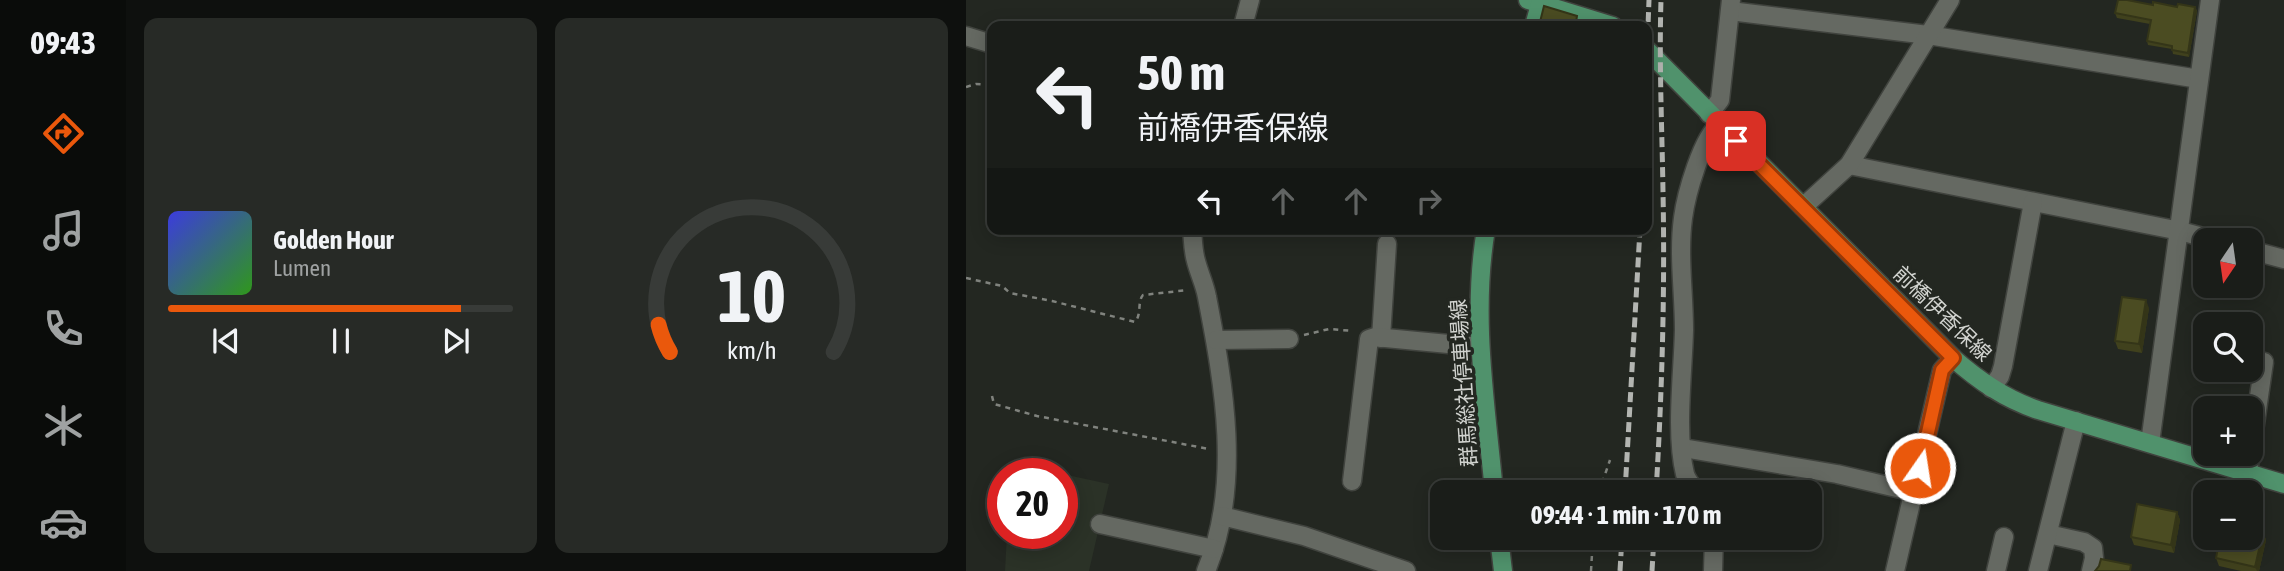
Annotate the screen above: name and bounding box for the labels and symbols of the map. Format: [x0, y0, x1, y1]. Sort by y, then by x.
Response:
pin [1706, 111, 1766, 171]
north arrow [2193, 228, 2263, 298]
street label: 前橋伊香保線 [1889, 261, 1997, 365]
street label: 群馬総社停車場線 [1445, 298, 1481, 468]
position arrow [1883, 431, 1957, 505]
speed limit sign: 20 [987, 458, 1078, 549]

